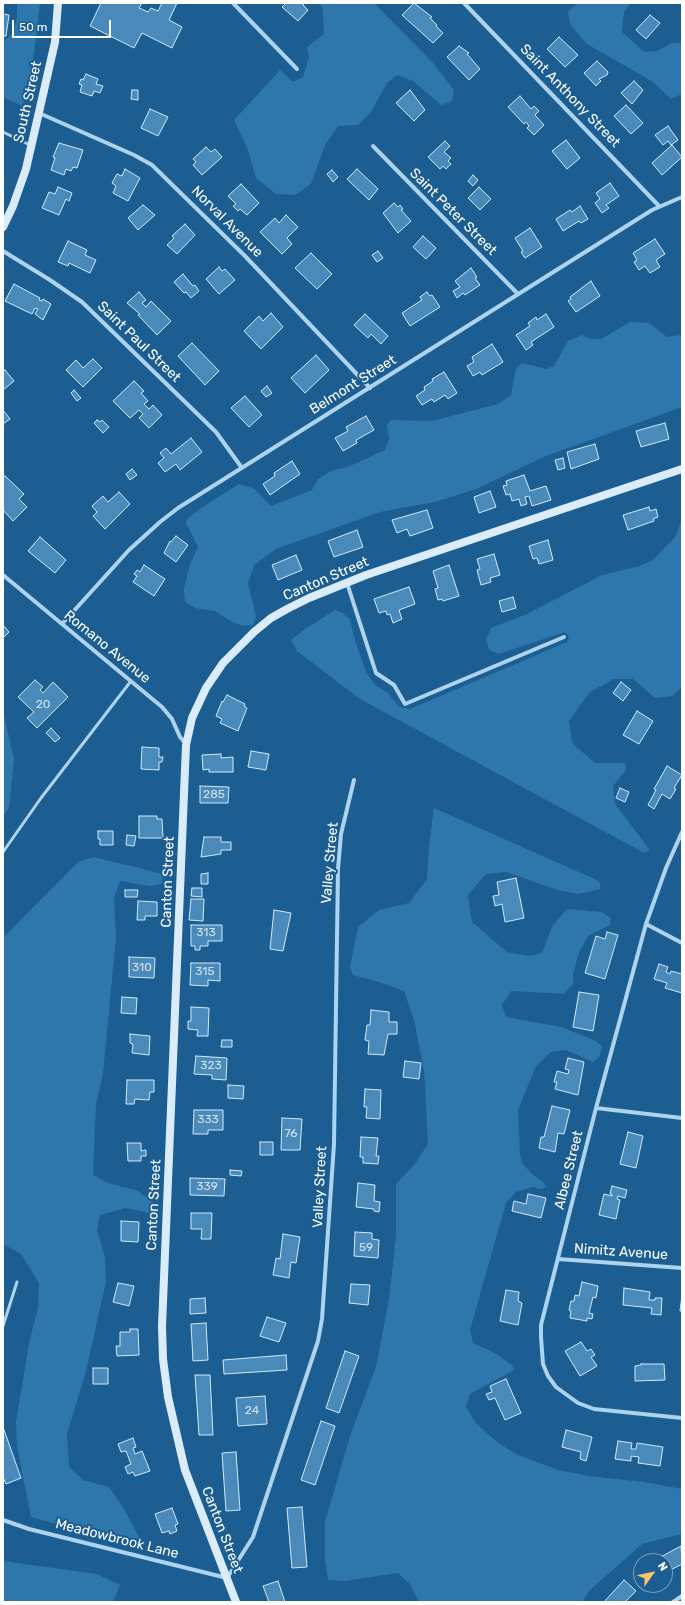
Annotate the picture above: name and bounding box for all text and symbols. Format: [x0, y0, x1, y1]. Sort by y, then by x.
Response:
scale bar [14, 12, 113, 38]
text: 50 m [19, 20, 47, 34]
street label: Saint Anthony Street [516, 41, 624, 151]
street label: South Street [10, 60, 46, 144]
street label: Saint Peter Street [406, 165, 500, 259]
street label: Norval Avenue [188, 183, 266, 261]
street label: Saint Paul Street [94, 298, 184, 386]
street label: Belmont Street [307, 352, 399, 418]
street label: Canton Street [281, 553, 371, 605]
street label: Romano Avenue [60, 607, 154, 687]
house number: 20 [36, 698, 50, 712]
house number: 285 [203, 788, 225, 802]
street label: Valley Street [318, 821, 342, 905]
street label: Canton Street [158, 836, 178, 928]
house number: 313 [196, 926, 216, 940]
house number: 310 [132, 961, 152, 975]
house number: 315 [195, 965, 215, 979]
house number: 323 [200, 1059, 222, 1073]
house number: 333 [197, 1113, 219, 1127]
house number: 76 [284, 1127, 298, 1141]
street label: Albee Street [551, 1129, 587, 1211]
street label: Valley Street [309, 1146, 331, 1228]
street label: Canton Street [143, 1159, 165, 1251]
house number: 339 [196, 1180, 218, 1194]
street label: Nimitz Avenue [574, 1240, 668, 1264]
house number: 59 [359, 1241, 373, 1255]
house number: 24 [245, 1404, 259, 1418]
street label: Canton Street [198, 1484, 246, 1576]
street label: Meadowbrook Lane [54, 1516, 180, 1562]
north arrow [633, 1553, 673, 1593]
text: N [655, 1560, 670, 1574]

